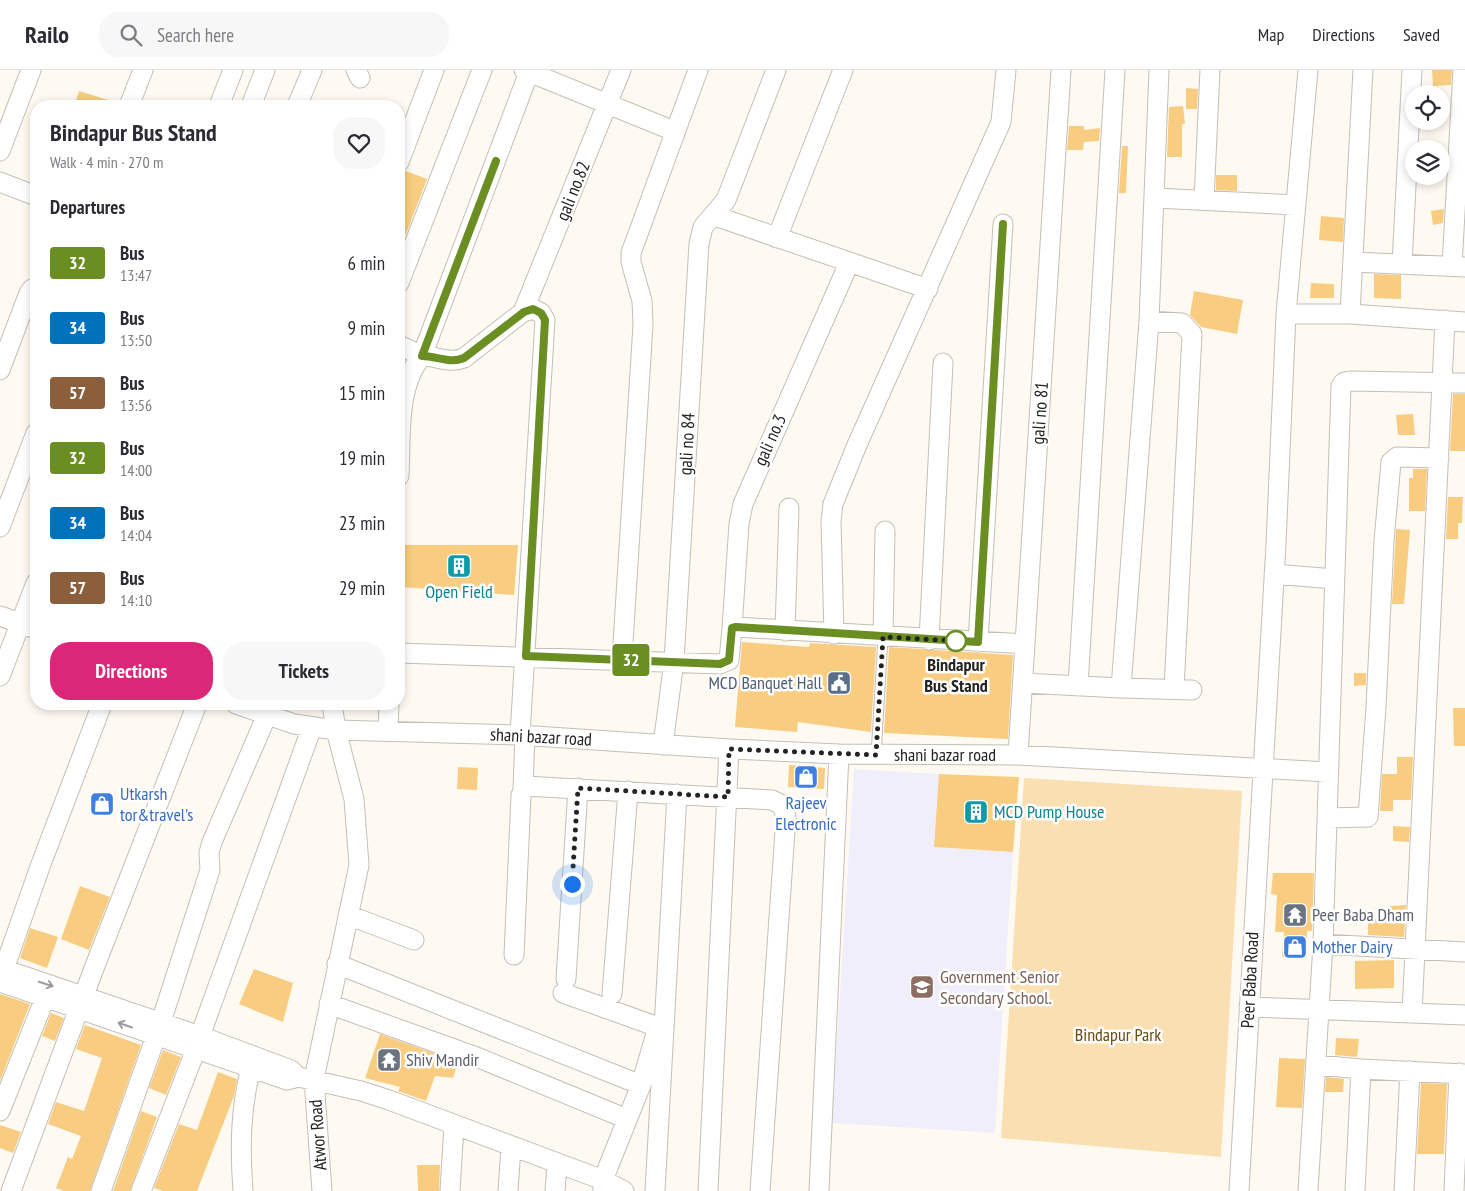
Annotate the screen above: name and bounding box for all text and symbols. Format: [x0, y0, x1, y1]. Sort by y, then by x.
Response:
search box [99, 12, 449, 57]
text: Railo [25, 19, 69, 50]
icon: search [117, 21, 145, 49]
text: Search here [157, 23, 234, 47]
text: Map [1258, 23, 1284, 46]
text: Directions [1312, 23, 1375, 46]
text: Saved [1403, 23, 1440, 46]
map controls [1405, 85, 1450, 185]
button: locate [1405, 85, 1450, 130]
text: Bindapur Bus Stand [50, 117, 217, 148]
button: heart [333, 117, 385, 169]
button: layers [1405, 140, 1450, 185]
text: Walk · 4 min · 270 m [50, 152, 163, 172]
street label: gali no.82 [550, 158, 595, 224]
text: Departures [50, 195, 125, 219]
text: Bus [120, 241, 144, 265]
text: 32 [69, 251, 86, 274]
text: 6 min [348, 251, 385, 275]
text: 13:47 [120, 265, 152, 285]
text: Bus [120, 306, 144, 330]
text: 34 [69, 316, 86, 339]
text: 9 min [348, 316, 385, 340]
text: 13:50 [120, 330, 152, 350]
text: Bus [120, 371, 144, 395]
text: 57 [69, 381, 86, 404]
text: 15 min [339, 381, 385, 405]
street label: gali no 81 [1026, 381, 1053, 445]
text: 13:56 [120, 395, 152, 415]
street label: gali no.3 [748, 411, 791, 469]
street label: gali no 84 [673, 412, 700, 476]
text: Bus [120, 436, 144, 460]
text: 32 [69, 446, 86, 469]
text: 19 min [339, 446, 385, 470]
text: 14:00 [120, 460, 152, 480]
text: Bus [120, 501, 144, 525]
text: 34 [69, 511, 86, 534]
text: 23 min [339, 511, 385, 535]
text: 14:04 [120, 525, 152, 545]
building icon: Open Field [446, 553, 472, 579]
text: Bus [120, 566, 144, 590]
text: 57 [69, 576, 86, 599]
text: 29 min [339, 576, 385, 600]
place label: Open Field [425, 580, 493, 603]
text: 14:10 [120, 590, 152, 610]
marker: Bindapur Bus Stand [945, 630, 967, 652]
button: Directions [50, 642, 213, 700]
button: Tickets [223, 642, 385, 700]
line badge: 32 [608, 644, 654, 676]
text: 32 [622, 648, 640, 671]
place label: Bindapur Bus Stand [924, 653, 988, 697]
public building icon: MCD Banquet Hall [826, 670, 852, 696]
place label: MCD Banquet Hall [708, 671, 823, 694]
street label: shani bazar road [490, 722, 593, 751]
street label: shani bazar road [894, 743, 996, 766]
shop icon: Rajeev Electronic [793, 764, 819, 790]
place label: Utkarsh tor&travel's [120, 782, 193, 826]
shop icon: Utkarsh tor&travel's [89, 791, 115, 817]
place label: Rajeev Electronic [775, 791, 837, 835]
building icon: MCD Pump House [963, 799, 989, 825]
place label: MCD Pump House [994, 800, 1105, 823]
your location [560, 872, 585, 897]
temple icon: Peer Baba Dham [1282, 902, 1308, 928]
place label: Peer Baba Dham [1312, 903, 1414, 926]
street label: Peer Baba Road [1235, 931, 1264, 1029]
shop icon: Mother Dairy [1282, 934, 1308, 960]
place label: Mother Dairy [1312, 935, 1393, 958]
place label: Government Senior Secondary School. [940, 965, 1059, 1009]
school or university icon: Government Senior Secondary School. [909, 974, 935, 1000]
one-way arrow [38, 979, 54, 989]
one-way arrow [117, 1020, 133, 1029]
park label: Bindapur Park [1075, 1023, 1161, 1046]
temple icon: Shiv Mandir [376, 1047, 402, 1073]
place label: Shiv Mandir [406, 1048, 479, 1071]
street label: Atwor Road [304, 1099, 331, 1171]

